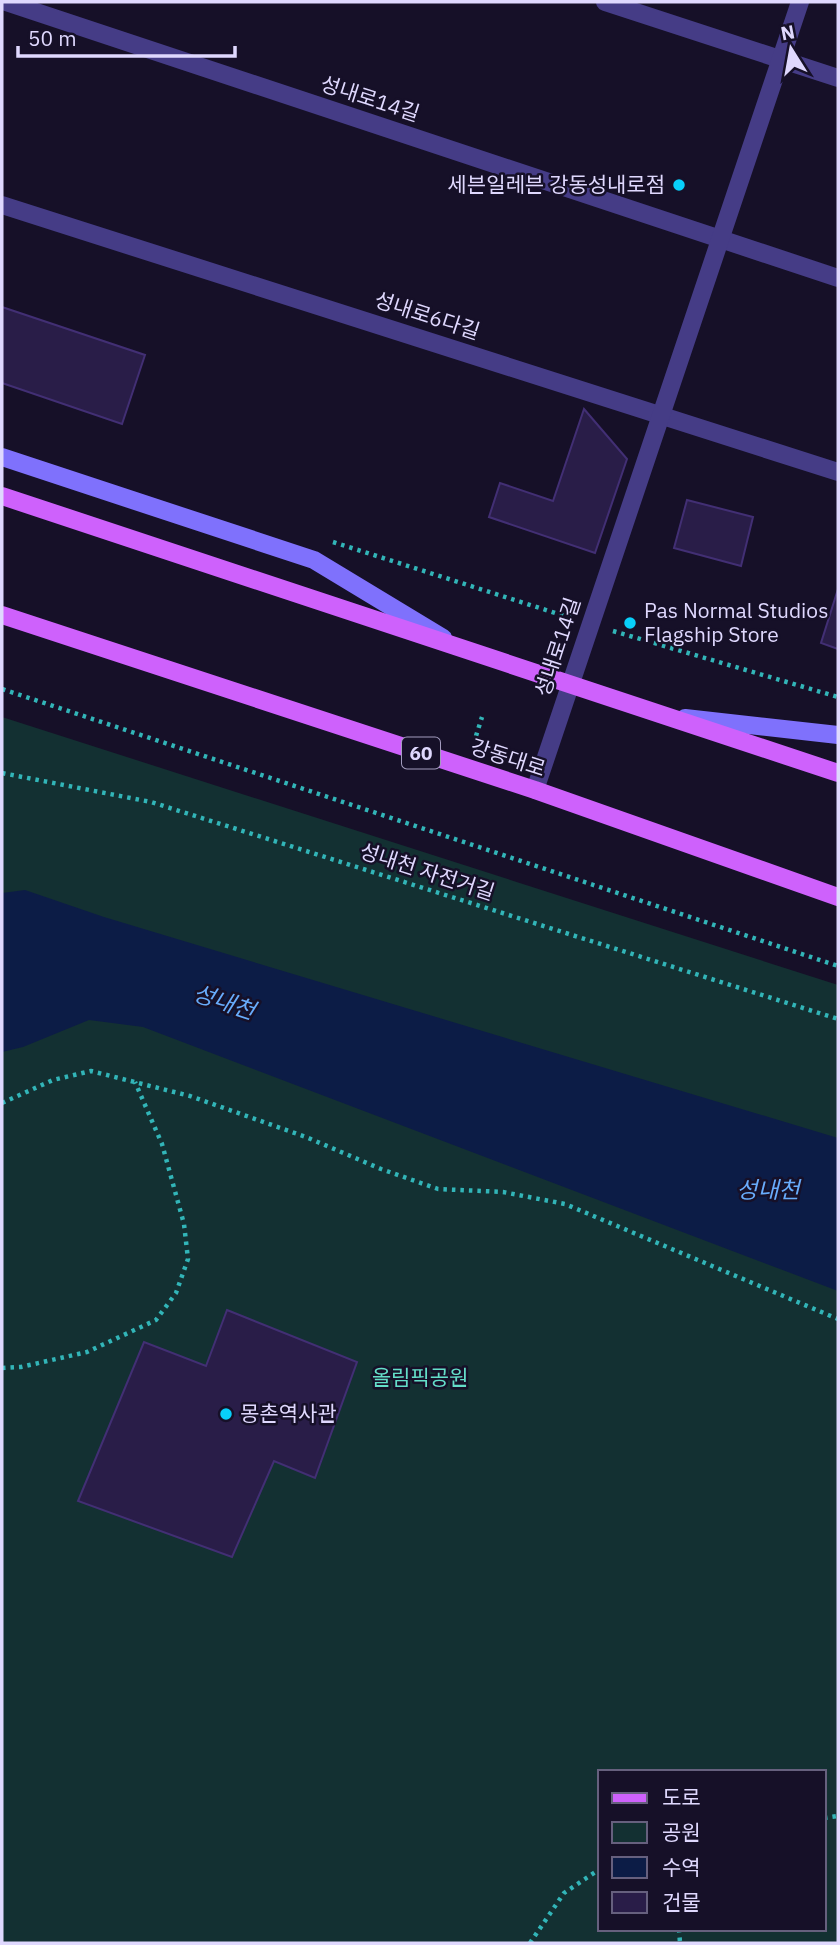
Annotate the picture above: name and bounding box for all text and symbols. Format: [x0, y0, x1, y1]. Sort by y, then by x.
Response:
scale bar [18, 14, 234, 58]
north arrow [756, 14, 826, 84]
text: N [779, 19, 797, 45]
text: 50 m [28, 24, 77, 52]
street label: 성내로14길 [317, 69, 423, 127]
place label: 세븐일레븐 강동성내로점 [448, 170, 665, 198]
marker: 세븐일레븐 강동성내로점 [671, 177, 687, 193]
street label: 성내로6다길 [371, 285, 484, 345]
street label: 성내로14길 [528, 594, 586, 700]
place label: Pas Normal Studios Flagship Store [644, 596, 828, 648]
marker: Pas Normal Studios Flagship Store [622, 615, 638, 631]
street label: 강동대로 [467, 732, 549, 782]
road number: 60 [402, 738, 440, 768]
street label: 성내천 자전거길 [356, 836, 498, 906]
water label: 성내천 [189, 977, 262, 1026]
water label: 성내천 [736, 1174, 803, 1204]
park label: 올림픽공원 [372, 1363, 468, 1391]
place label: 몽촌역사관 [240, 1399, 337, 1427]
marker: 몽촌역사관 [218, 1406, 234, 1422]
legend [598, 1770, 826, 1931]
text: 도로 [662, 1783, 701, 1811]
text: 공원 [662, 1818, 701, 1846]
text: 수역 [662, 1853, 701, 1881]
text: 건물 [662, 1888, 701, 1916]

